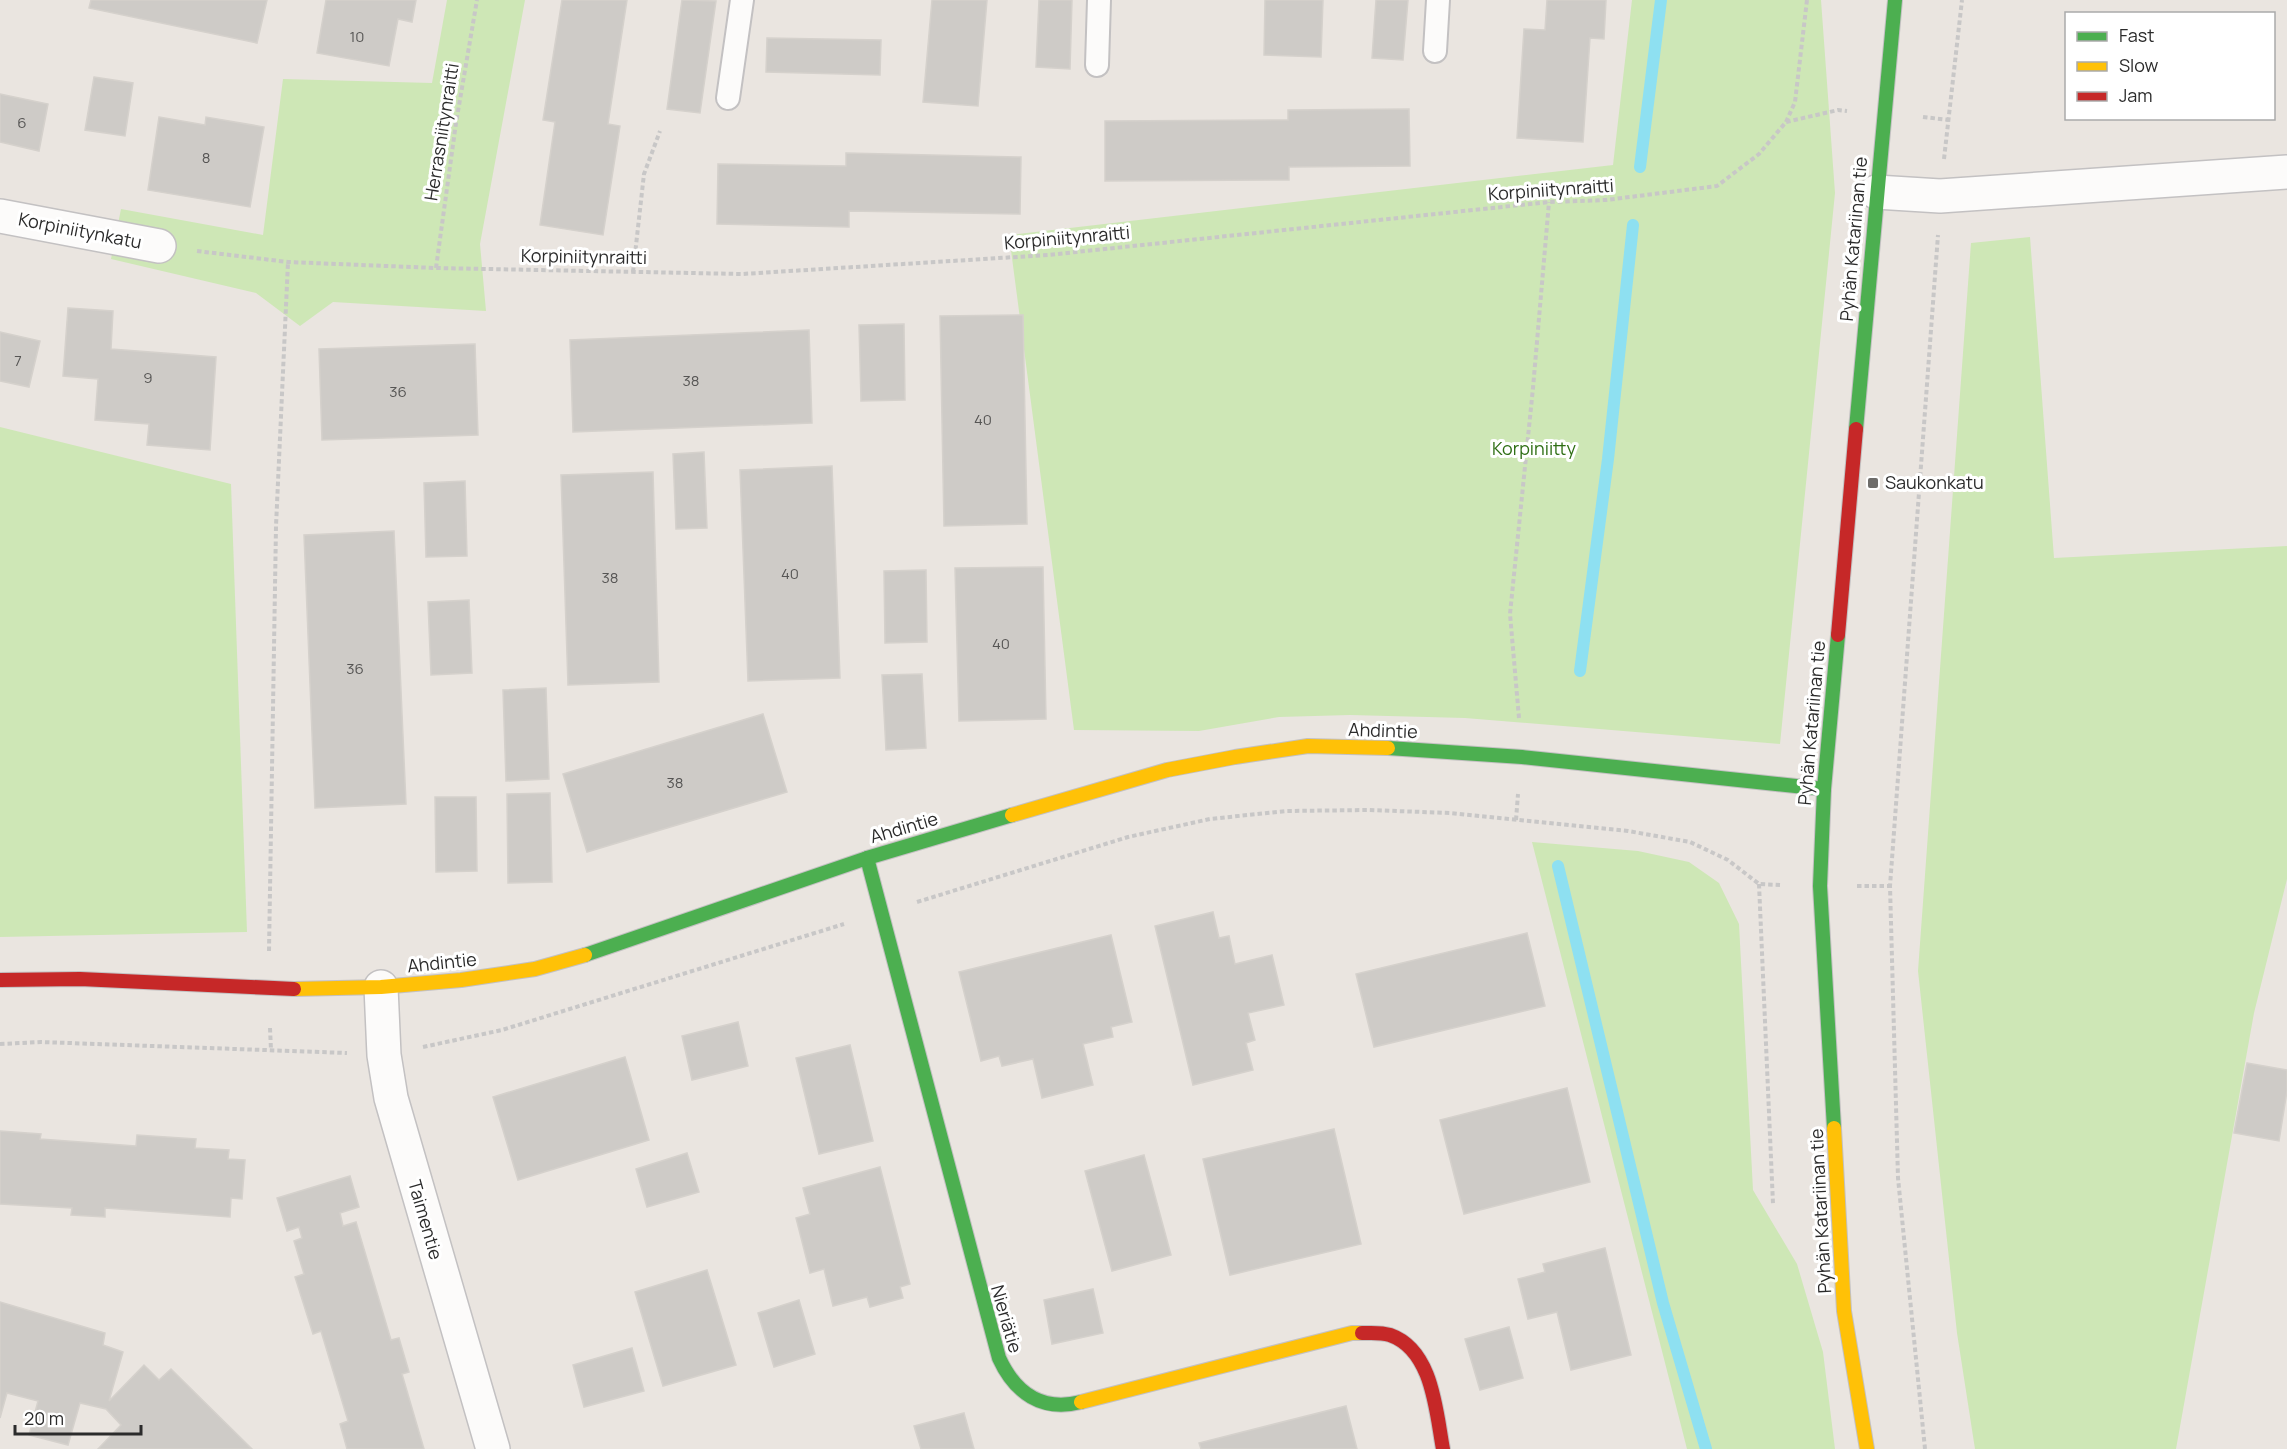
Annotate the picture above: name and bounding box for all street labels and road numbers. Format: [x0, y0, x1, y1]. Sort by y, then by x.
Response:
street label: Herrasniitynraitti [418, 61, 464, 202]
street label: Pyhän Katariinan tie [1834, 156, 1872, 322]
street label: Korpiniitynraitti [1487, 173, 1615, 205]
street label: Korpiniitynkatu [17, 206, 144, 254]
street label: Korpiniitynraitti [1003, 220, 1131, 254]
street label: Korpiniitynraitti [521, 243, 647, 269]
street label: Pyhän Katariinan tie [1792, 640, 1830, 806]
street label: Ahdintie [1348, 717, 1418, 743]
street label: Ahdintie [867, 806, 940, 848]
street label: Ahdintie [406, 946, 478, 978]
street label: Pyhän Katariinan tie [1804, 1128, 1836, 1294]
street label: Taimentie [403, 1177, 449, 1262]
street label: Nieriätie [986, 1282, 1028, 1356]

